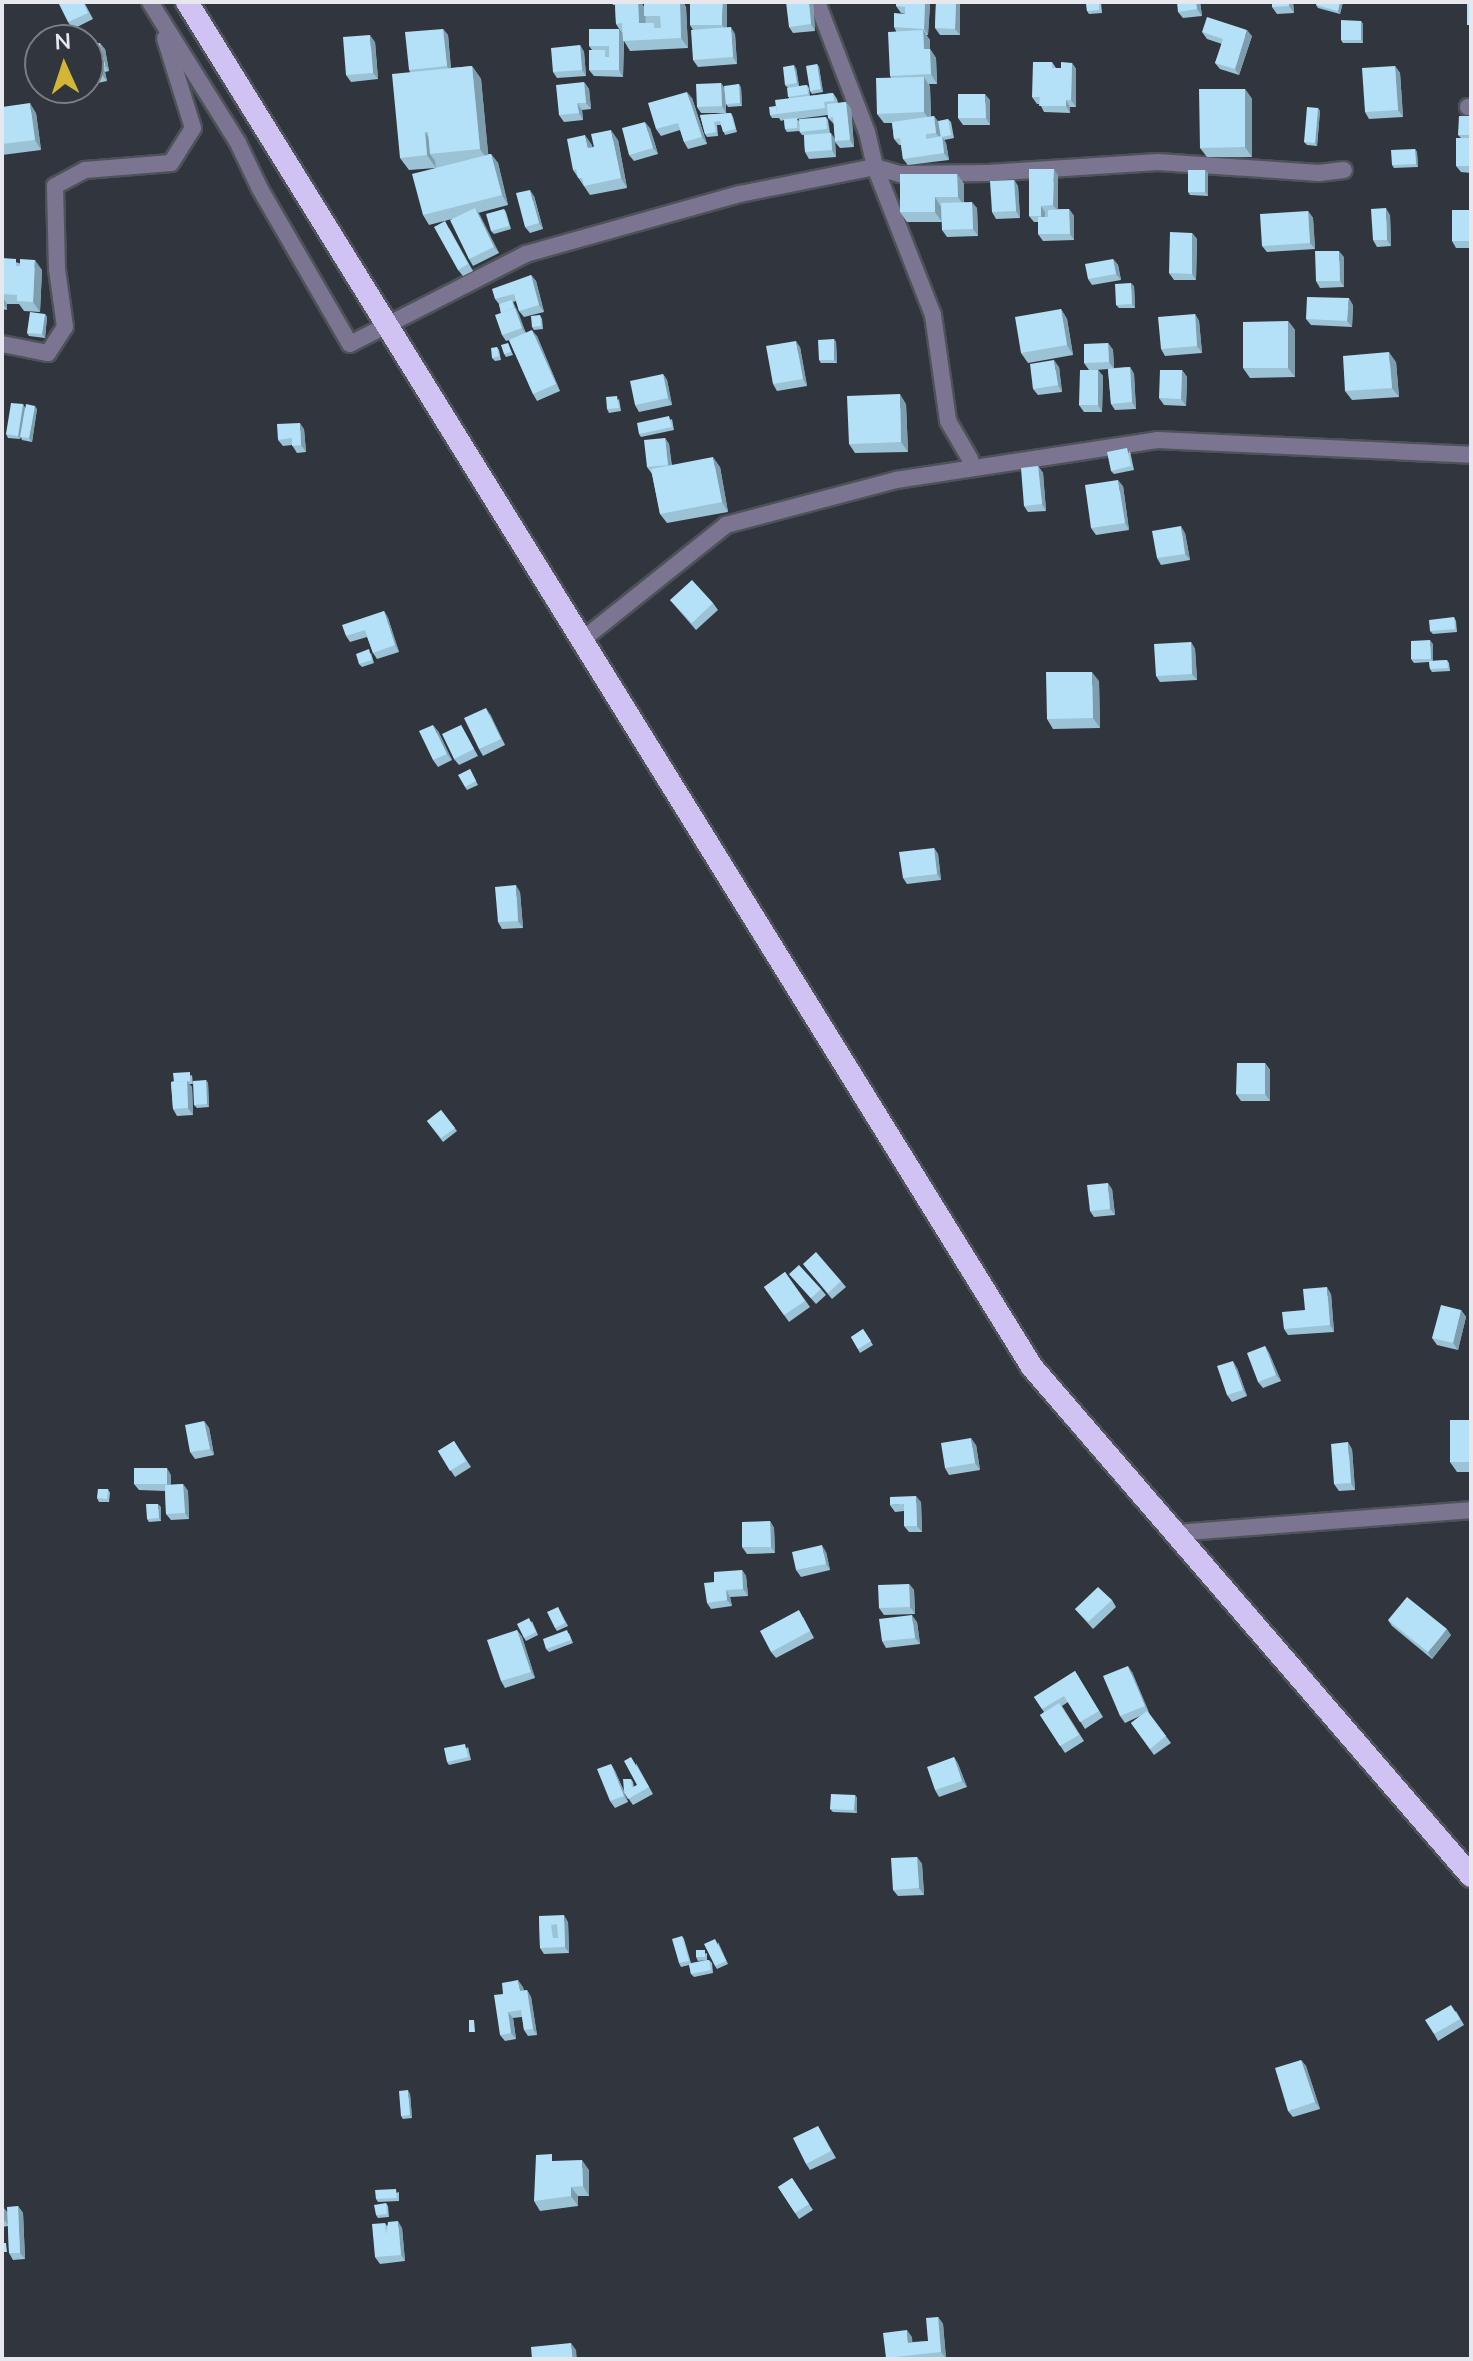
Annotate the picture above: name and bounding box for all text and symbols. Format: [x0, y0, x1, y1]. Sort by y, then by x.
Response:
north arrow [24, 24, 104, 104]
text: N [54, 27, 72, 57]

